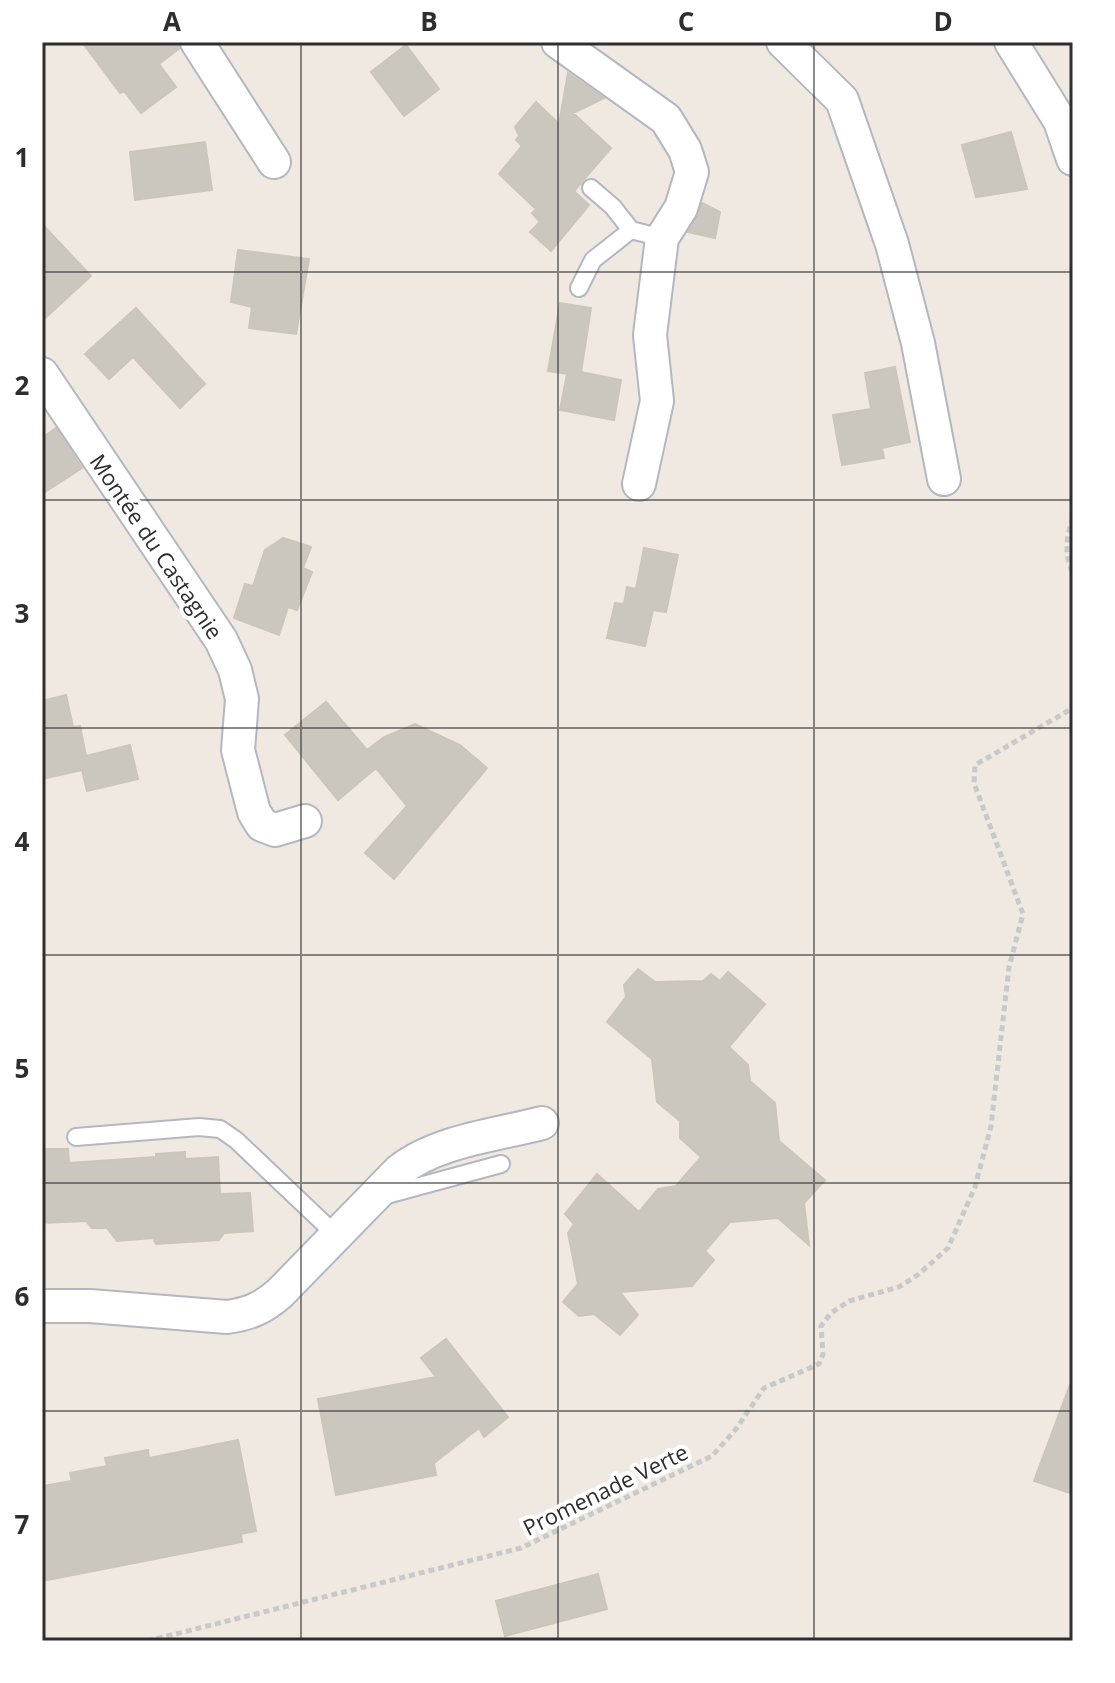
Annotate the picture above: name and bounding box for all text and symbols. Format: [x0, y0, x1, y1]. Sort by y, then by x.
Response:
text: A [163, 3, 181, 39]
text: B [420, 3, 438, 39]
text: C [678, 3, 694, 39]
text: D [933, 3, 953, 39]
text: 1 [15, 139, 29, 175]
text: 2 [15, 367, 30, 403]
street label: Montée du Castagnie [84, 447, 230, 645]
text: 3 [15, 595, 29, 631]
text: 4 [15, 823, 30, 859]
text: 5 [15, 1050, 29, 1086]
text: 6 [15, 1278, 30, 1314]
street label: Promenade Verte [517, 1436, 693, 1542]
text: 7 [15, 1506, 30, 1542]

